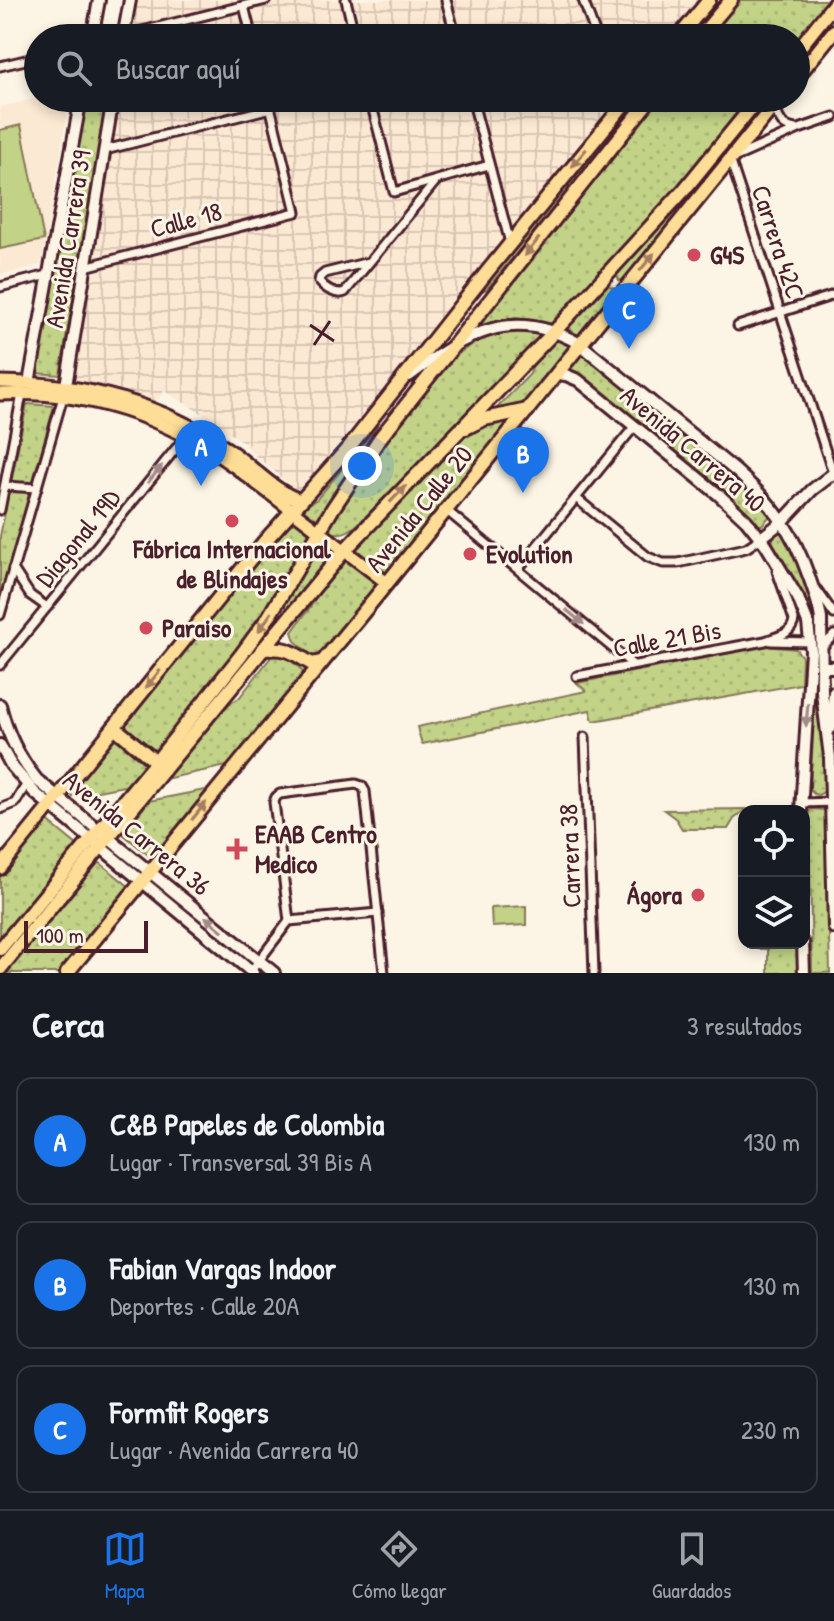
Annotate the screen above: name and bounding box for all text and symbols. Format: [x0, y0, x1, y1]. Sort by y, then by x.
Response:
search box [24, 24, 810, 112]
icon: search [52, 46, 96, 90]
text: Buscar aquí [116, 48, 241, 88]
street label: Avenida Carrera 39 [36, 148, 99, 330]
one-way arrow [571, 148, 588, 168]
street label: Carrera 42C [744, 181, 813, 303]
street label: Calle 18 [146, 193, 225, 246]
one-way arrow [525, 237, 541, 257]
place label: G4S [710, 237, 744, 272]
marker: G4S [685, 246, 703, 264]
one-way arrow [638, 252, 655, 272]
pin: C [603, 283, 655, 349]
street label: Avenida Carrera 40 [613, 377, 773, 520]
pin: A [175, 420, 227, 486]
pin: B [497, 427, 549, 493]
street label: Avenida Calle 20 [357, 438, 480, 579]
your location [342, 446, 382, 486]
one-way arrow [147, 464, 163, 484]
street label: Diagonal 19D [27, 481, 128, 594]
one-way arrow [388, 485, 407, 504]
marker: Fábrica Internacional de Blindajes [223, 512, 241, 530]
place label: Fábrica Internacional de Blindajes [132, 531, 332, 596]
place label: Evolution [486, 536, 573, 571]
marker: Evolution [461, 545, 479, 563]
one-way arrow [565, 608, 585, 625]
place label: Paraiso [162, 610, 232, 645]
one-way arrow [258, 612, 273, 633]
street label: Calle 21 Bis [610, 612, 723, 665]
marker: Paraiso [137, 619, 155, 637]
one-way arrow [145, 668, 162, 688]
one-way arrow [801, 703, 814, 728]
street label: Avenida Carrera 36 [56, 762, 218, 903]
one-way arrow [190, 802, 207, 822]
street label: Carrera 38 [550, 803, 589, 909]
map controls [738, 805, 810, 949]
button: locate [738, 805, 810, 877]
place label: EAAB Centro Medico [255, 816, 377, 881]
marker: EAAB Centro Medico [226, 838, 248, 860]
place label: Ágora [627, 877, 683, 913]
button: layers [738, 877, 810, 949]
marker: Ágora [689, 886, 707, 904]
one-way arrow [204, 916, 224, 933]
scale bar [24, 917, 148, 953]
text: 100 m [36, 920, 84, 950]
text: Cerca [32, 1002, 104, 1048]
text: 3 resultados [687, 1008, 802, 1043]
text: C&B Papeles de Colombia [110, 1104, 384, 1144]
text: A [54, 1124, 66, 1159]
text: 130 m [744, 1124, 800, 1159]
text: Lugar · Transversal 39 Bis A [110, 1144, 372, 1179]
text: Fabian Vargas Indoor [110, 1248, 336, 1288]
text: B [53, 1268, 67, 1303]
text: 130 m [744, 1268, 800, 1303]
text: Deportes · Calle 20A [110, 1288, 299, 1323]
text: Formfit Rogers [110, 1392, 269, 1432]
text: C [53, 1412, 67, 1447]
text: 230 m [741, 1412, 800, 1447]
text: Lugar · Avenida Carrera 40 [110, 1432, 359, 1467]
tab: Mapa [103, 1527, 147, 1605]
tab: Cómo llegar [352, 1527, 447, 1605]
tab: Guardados [652, 1527, 731, 1605]

